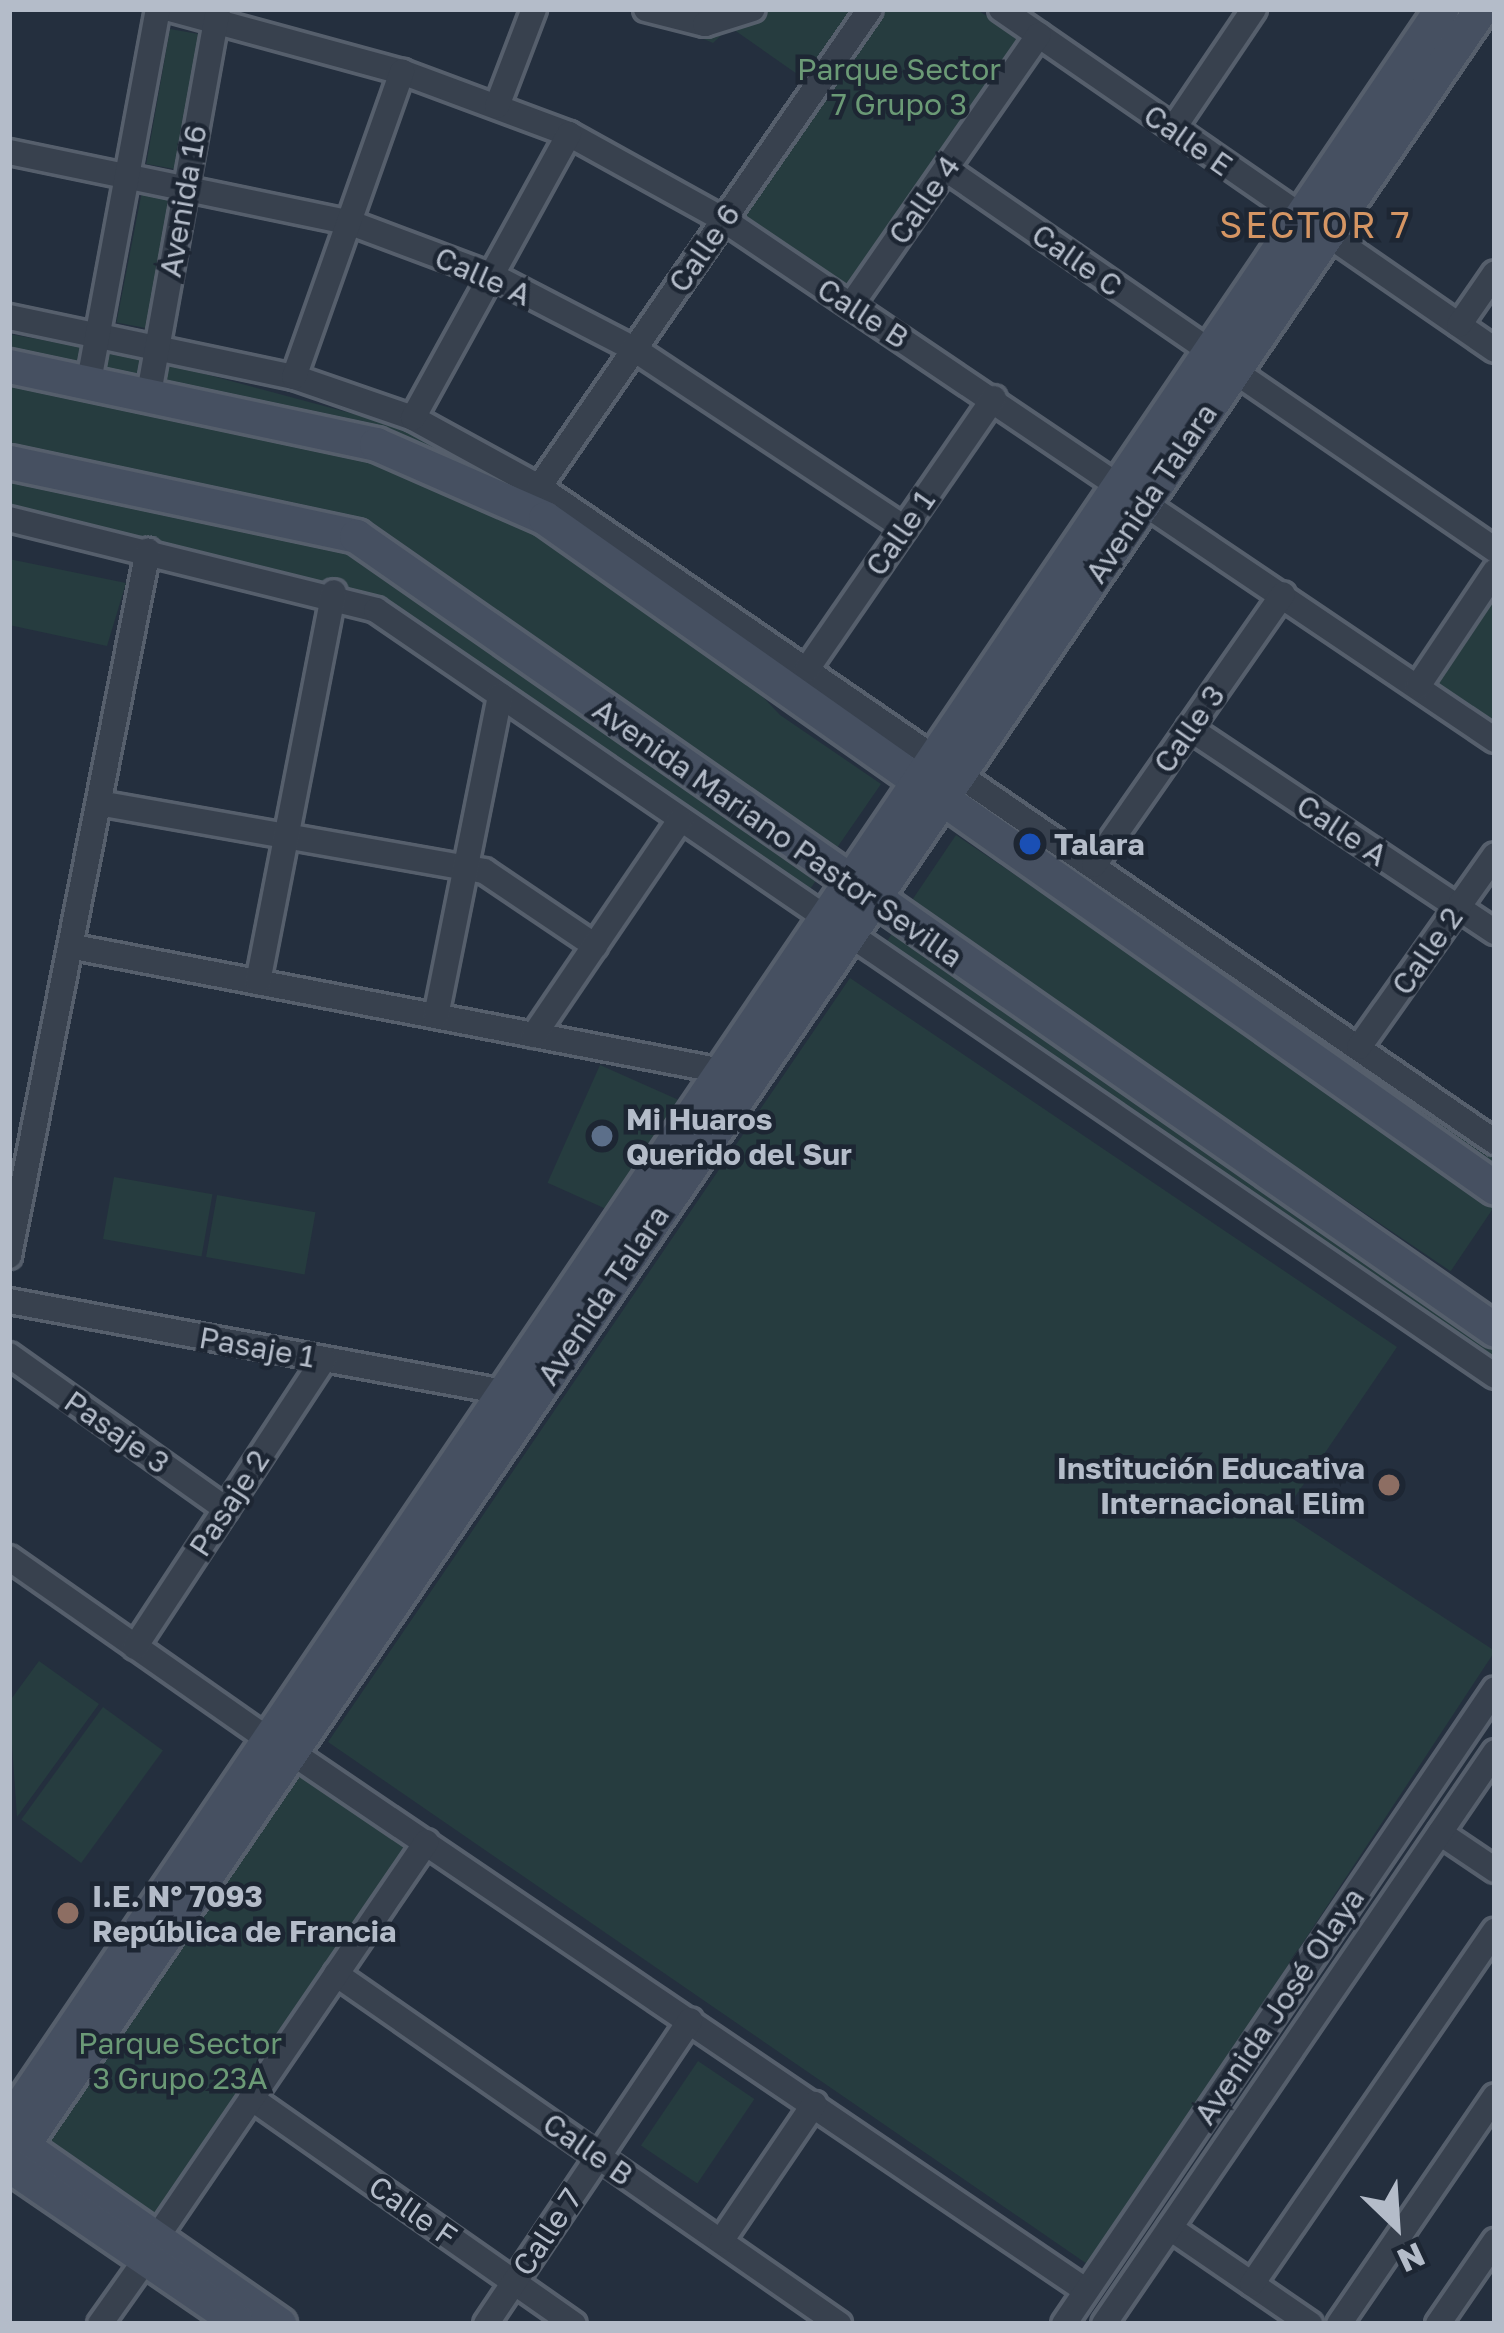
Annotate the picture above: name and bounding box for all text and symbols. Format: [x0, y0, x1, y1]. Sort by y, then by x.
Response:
park label: Parque Sector 7 Grupo 3 [797, 51, 1001, 122]
street label: Calle E [1137, 97, 1239, 183]
street label: Avenida 16 [152, 122, 214, 280]
street label: Calle 4 [881, 149, 967, 251]
street label: Calle 6 [661, 197, 747, 299]
district label: SECTOR 7 [1219, 203, 1413, 247]
street label: Calle C [1025, 216, 1129, 304]
street label: Calle A [429, 239, 537, 313]
street label: Calle B [811, 270, 915, 356]
street label: Avenida Talara [1078, 396, 1224, 590]
street label: Calle 1 [858, 483, 942, 583]
street label: Calle 3 [1146, 678, 1232, 780]
street label: Avenida Mariano Pastor Sevilla [586, 691, 970, 975]
street label: Calle A [1290, 787, 1394, 873]
place label: Talara [1054, 826, 1145, 862]
marker: Talara [1017, 831, 1043, 857]
street label: Calle 2 [1384, 900, 1470, 1002]
place label: Mi Huaros Querido del Sur [626, 1101, 852, 1172]
marker: Mi Huaros Querido del Sur [589, 1123, 615, 1149]
street label: Avenida Talara [530, 1198, 676, 1392]
street label: Pasaje 1 [196, 1319, 318, 1375]
street label: Pasaje 3 [58, 1383, 176, 1481]
street label: Pasaje 2 [181, 1443, 277, 1563]
place label: Institución Educativa Internacional Elim [1057, 1450, 1365, 1520]
marker: Institución Educativa Internacional Elim [1376, 1472, 1402, 1498]
place label: I.E. N° 7093 República de Francia [92, 1878, 396, 1948]
street label: Avenida José Olaya [1186, 1881, 1372, 2131]
marker: I.E. N° 7093 República de Francia [55, 1900, 81, 1926]
park label: Parque Sector 3 Grupo 23A [78, 2025, 282, 2096]
street label: Calle B [536, 2105, 640, 2193]
north arrow [1336, 2165, 1456, 2285]
street label: Calle F [362, 2168, 464, 2254]
street label: Calle 7 [505, 2182, 589, 2282]
text: N [1392, 2235, 1431, 2281]

